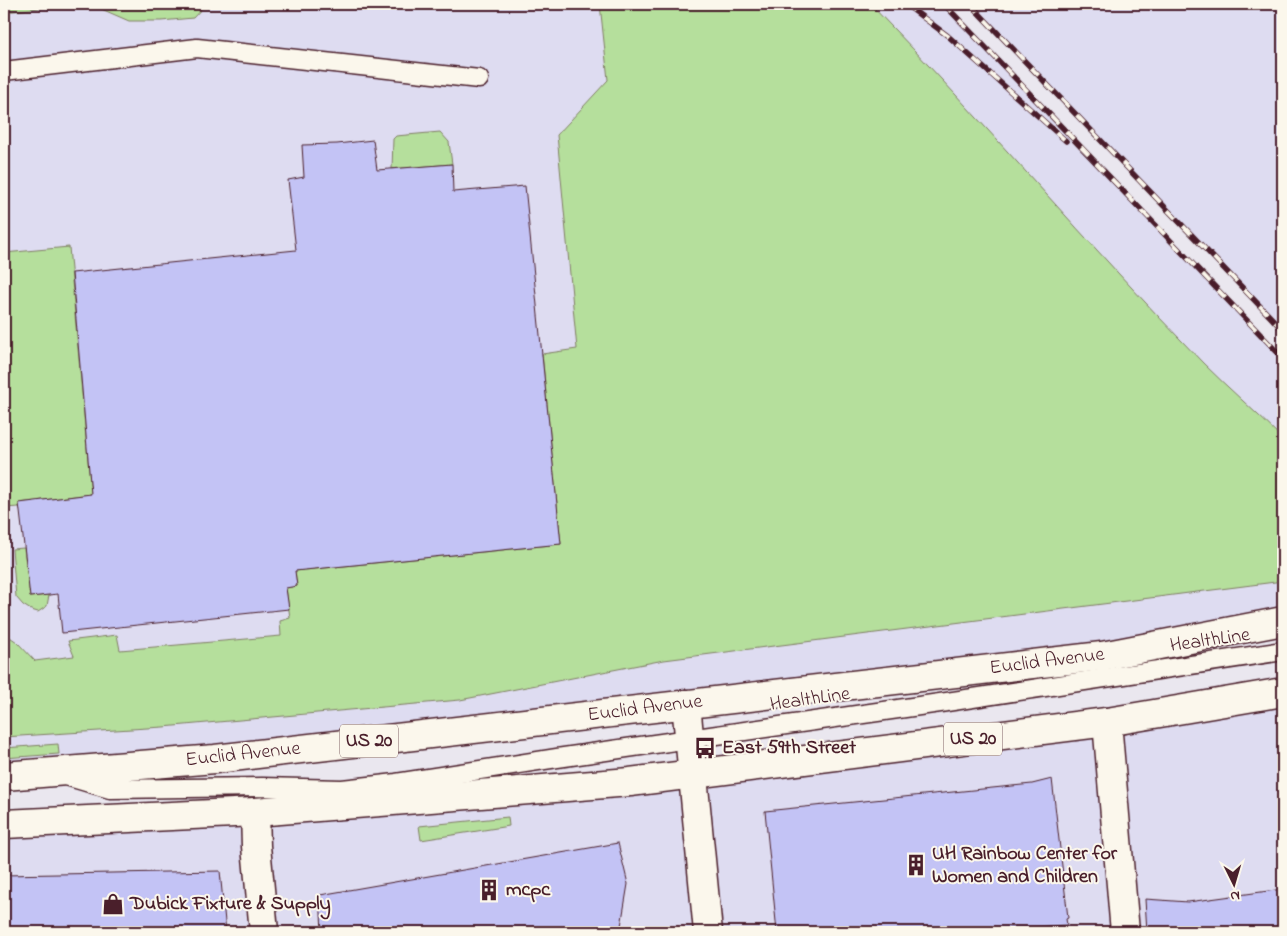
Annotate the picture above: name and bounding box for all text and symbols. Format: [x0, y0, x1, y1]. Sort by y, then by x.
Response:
street label: HealthLine [1168, 621, 1252, 661]
street label: Euclid Avenue [988, 641, 1106, 683]
street label: HealthLine [768, 680, 852, 720]
street label: Euclid Avenue [586, 688, 704, 730]
road number: US 20 [944, 722, 1002, 756]
road number: US 20 [340, 724, 398, 758]
place label: East 59th Street [722, 734, 856, 763]
street label: Euclid Avenue [184, 735, 302, 775]
bus stop icon: East 59th Street [692, 735, 718, 761]
place label: UH Rainbow Center for Women and Children [932, 840, 1118, 892]
building icon: UH Rainbow Center for Women and Children [903, 852, 929, 878]
north arrow [1210, 858, 1260, 908]
place label: mcpc [506, 876, 551, 905]
building icon: mcpc [476, 877, 502, 903]
text: N [1229, 885, 1241, 906]
place label: Dubick Fixture & Supply [129, 890, 331, 920]
shop icon: Dubick Fixture & Supply [100, 891, 126, 917]

